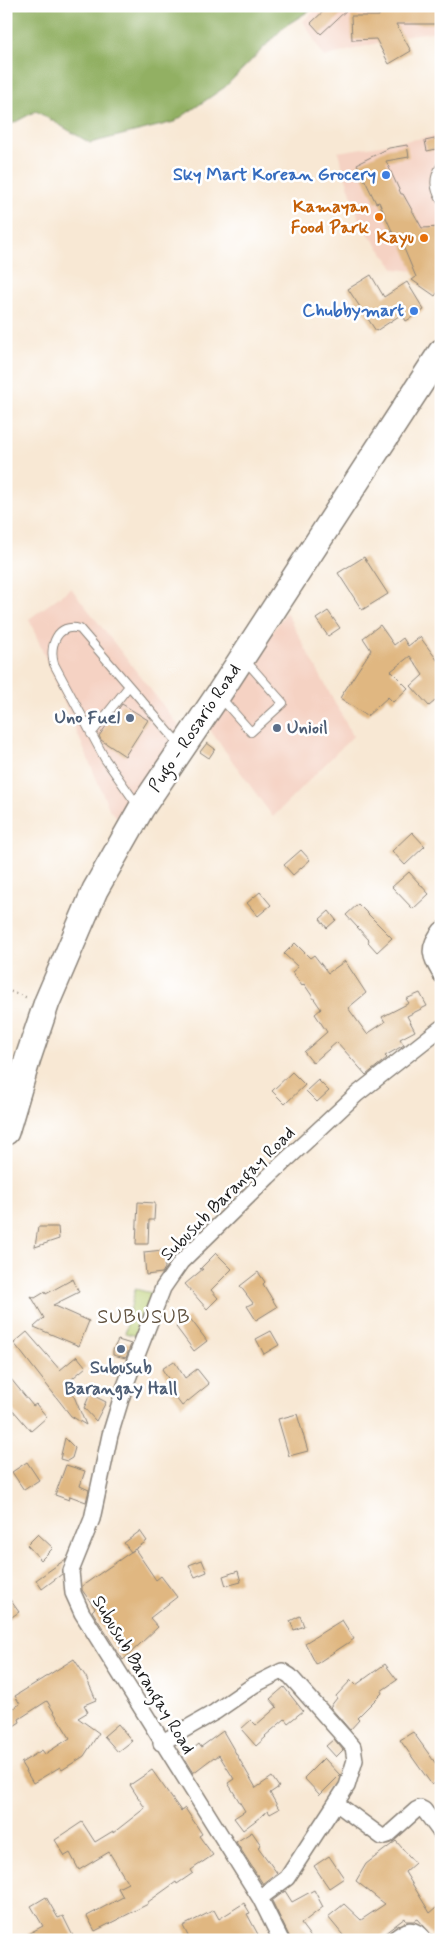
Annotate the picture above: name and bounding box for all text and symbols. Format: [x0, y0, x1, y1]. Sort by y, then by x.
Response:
place label: Sky Mart Korean Grocery [173, 163, 376, 187]
marker: Sky Mart Korean Grocery [380, 169, 392, 181]
place label: Kamayan Food Park [291, 195, 370, 240]
marker: Kamayan Food Park [373, 211, 385, 223]
place label: Kayu [377, 226, 414, 250]
marker: Kayu [418, 232, 430, 244]
place label: Chubbymart [302, 299, 404, 323]
marker: Chubbymart [408, 305, 420, 317]
street label: Pugo - Rosario Road [143, 659, 249, 798]
place label: Uno Fuel [55, 706, 120, 730]
marker: Uno Fuel [124, 712, 136, 724]
place label: Unioil [287, 716, 328, 740]
marker: Unioil [271, 722, 283, 734]
street label: Subusub Barangay Road [156, 1122, 302, 1268]
district label: SUBUSUB [97, 1304, 191, 1331]
marker: Subusub Barangay Hall [115, 1343, 127, 1355]
place label: Subusub Barangay Hall [65, 1356, 178, 1401]
street label: Subusub Barangay Road [84, 1591, 200, 1760]

